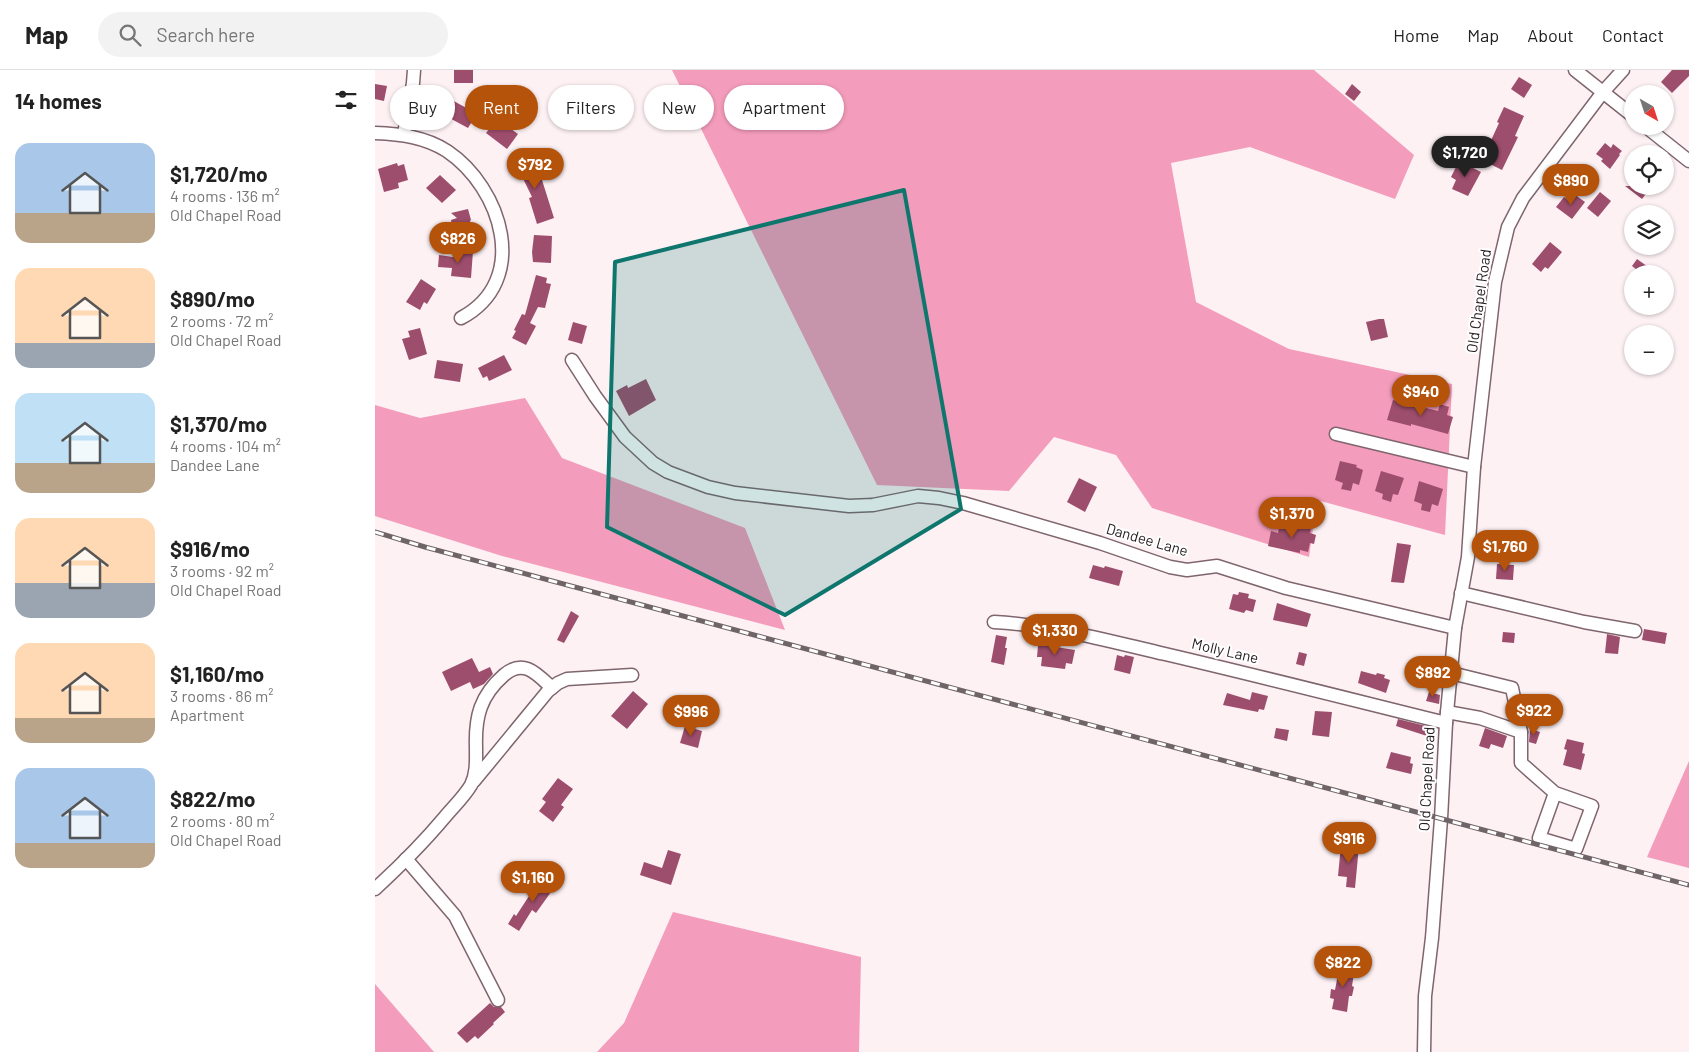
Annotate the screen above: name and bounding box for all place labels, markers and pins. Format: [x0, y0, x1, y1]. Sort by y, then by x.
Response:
pin: $1,720 [1424, 136, 1506, 178]
pin: $792 [505, 148, 565, 190]
pin: $890 [1541, 164, 1601, 206]
pin: $826 [428, 222, 488, 264]
pin: $940 [1391, 374, 1451, 417]
pin: $1,370 [1251, 496, 1333, 539]
pin: $1,760 [1464, 530, 1546, 572]
pin: $1,330 [1014, 614, 1096, 656]
pin: $892 [1403, 656, 1463, 698]
pin: $996 [661, 694, 721, 737]
pin: $922 [1504, 694, 1564, 736]
pin: $916 [1319, 822, 1379, 864]
pin: $1,160 [492, 860, 574, 903]
pin: $822 [1313, 946, 1373, 988]

